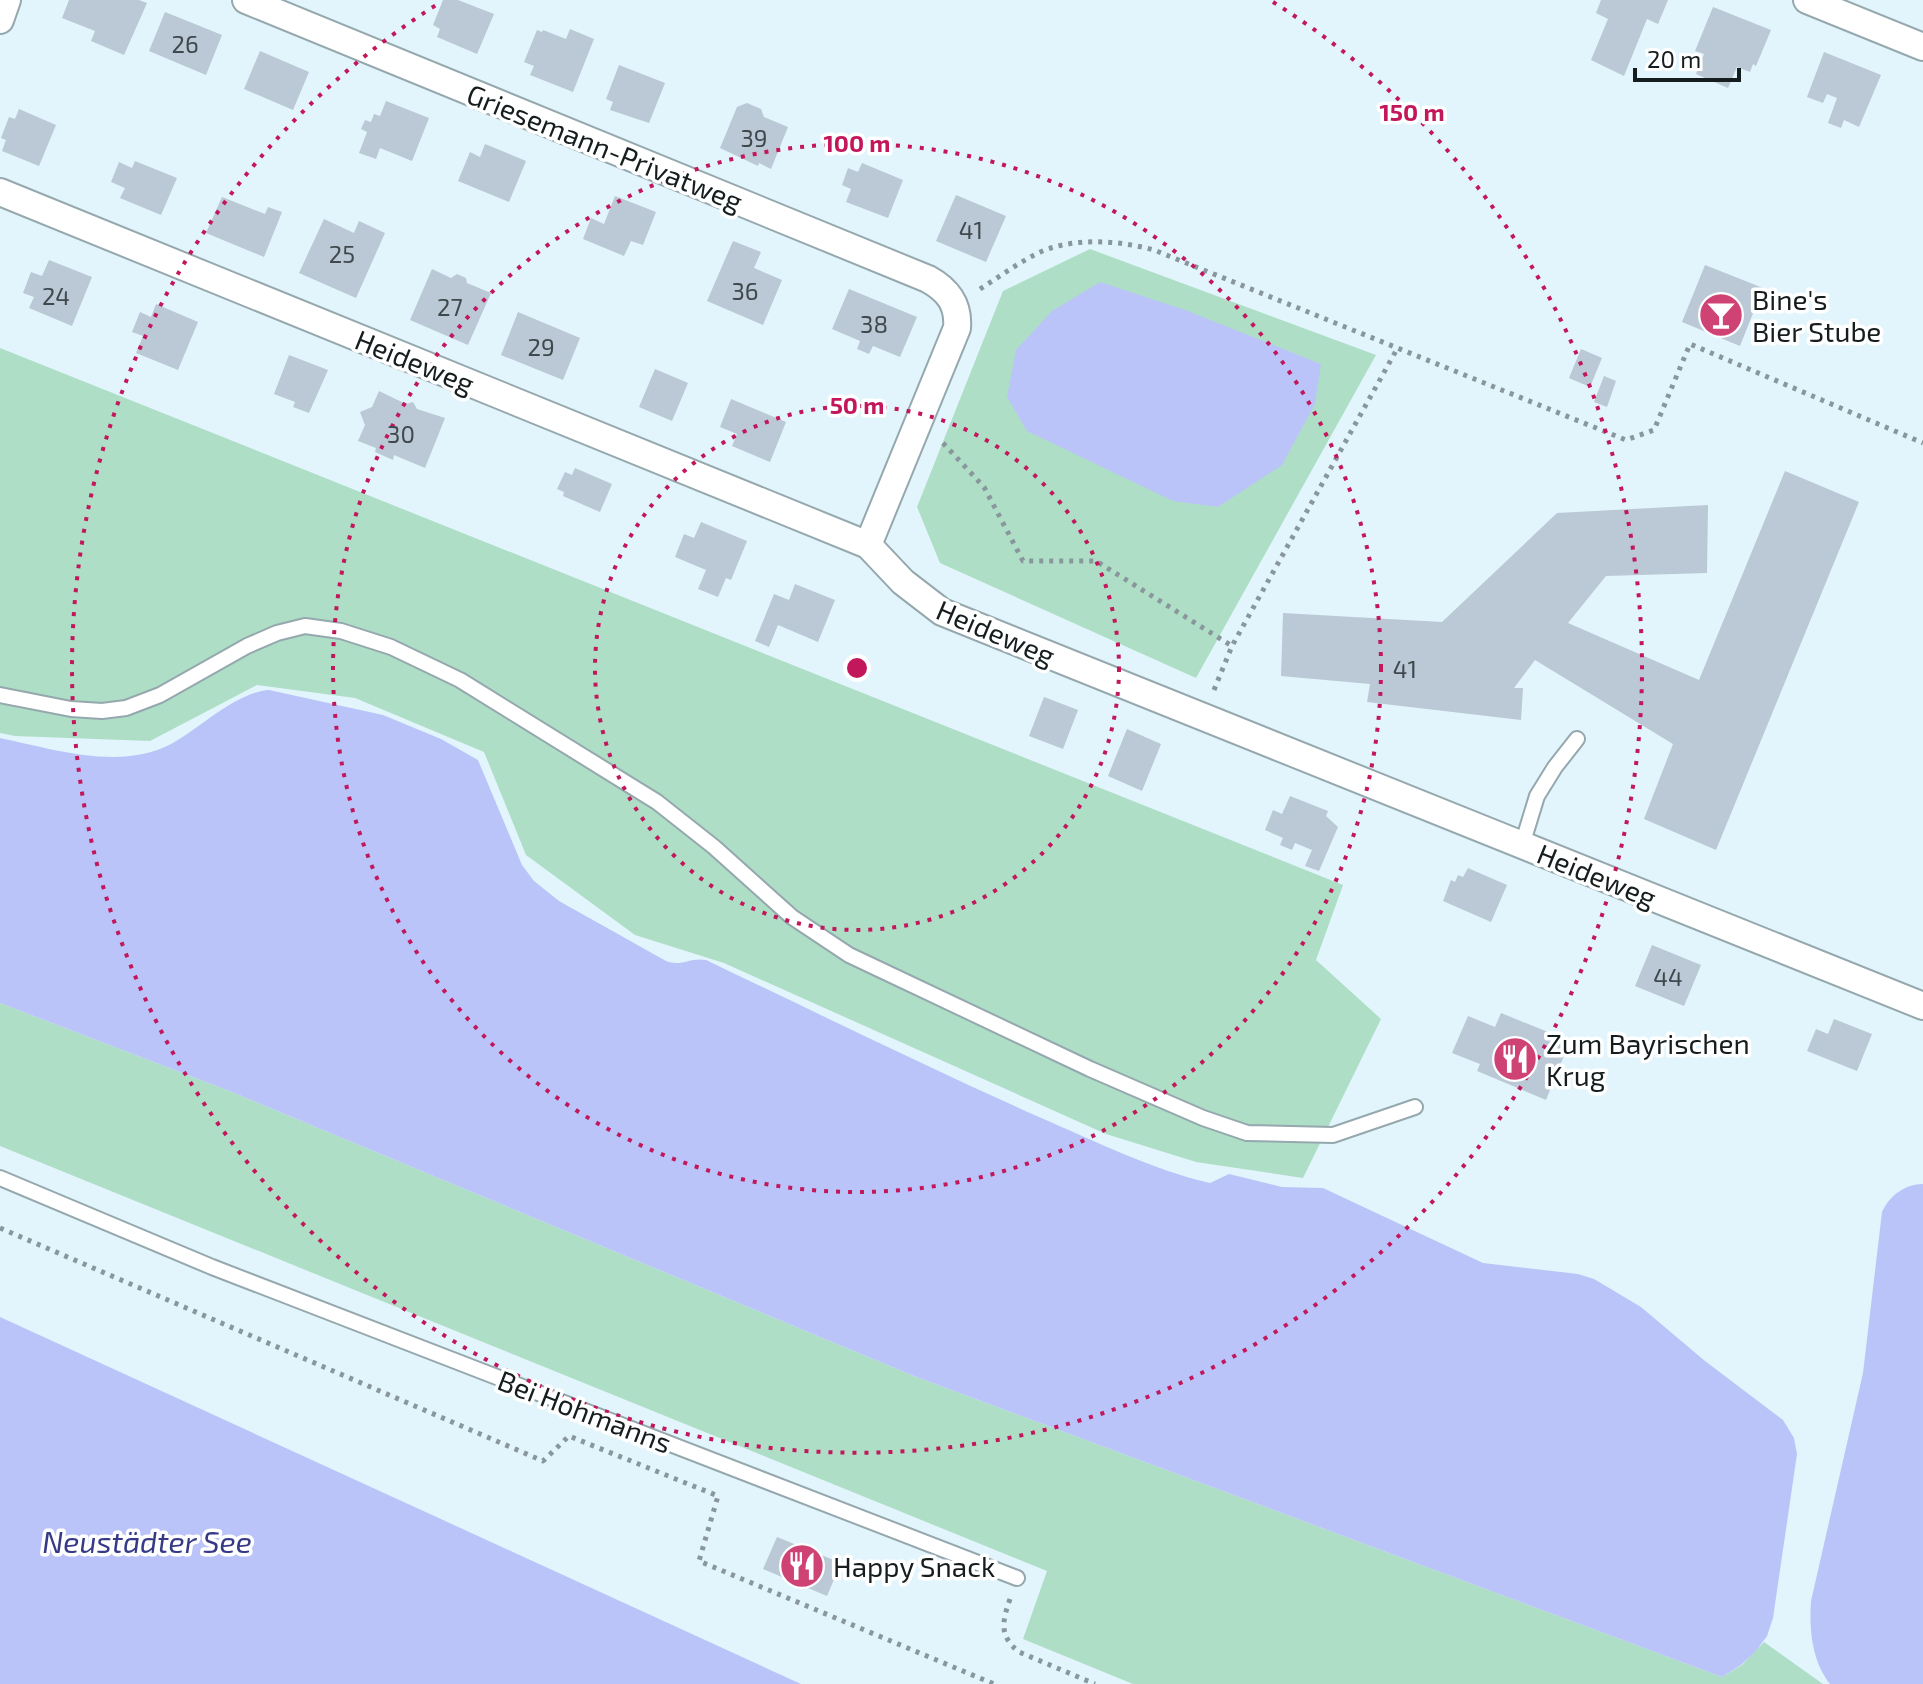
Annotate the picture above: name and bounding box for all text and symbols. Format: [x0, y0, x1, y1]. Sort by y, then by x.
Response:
house number: 26 [171, 29, 199, 58]
scale bar [1635, 32, 1739, 82]
text: 20 m [1647, 44, 1701, 73]
street label: Griesemann-Privatweg [462, 76, 748, 218]
text: 150 m [1379, 97, 1445, 126]
house number: 39 [740, 123, 768, 152]
text: 100 m [824, 128, 890, 157]
house number: 41 [959, 215, 983, 244]
house number: 25 [329, 239, 355, 268]
house number: 36 [731, 276, 759, 305]
house number: 24 [42, 281, 70, 310]
place label: Bine's Bier Stube [1752, 282, 1881, 348]
bar icon: Bine's Bier Stube [1697, 291, 1745, 339]
house number: 27 [437, 292, 463, 321]
house number: 38 [860, 309, 888, 338]
street label: Heideweg [350, 322, 480, 400]
house number: 29 [527, 332, 555, 361]
text: 50 m [830, 390, 884, 419]
house number: 30 [387, 419, 415, 448]
street label: Heideweg [932, 592, 1061, 672]
centre of rings [843, 654, 871, 682]
house number: 41 [1393, 654, 1417, 683]
street label: Heideweg [1532, 836, 1662, 914]
house number: 44 [1653, 962, 1683, 991]
place label: Zum Bayrischen Krug [1546, 1026, 1750, 1092]
restaurant icon: Zum Bayrischen Krug [1491, 1035, 1539, 1083]
street label: Bei Hohmanns [493, 1362, 677, 1460]
water label: Neustädter See [42, 1523, 252, 1559]
restaurant icon: Happy Snack [778, 1542, 826, 1590]
place label: Happy Snack [833, 1549, 995, 1583]

